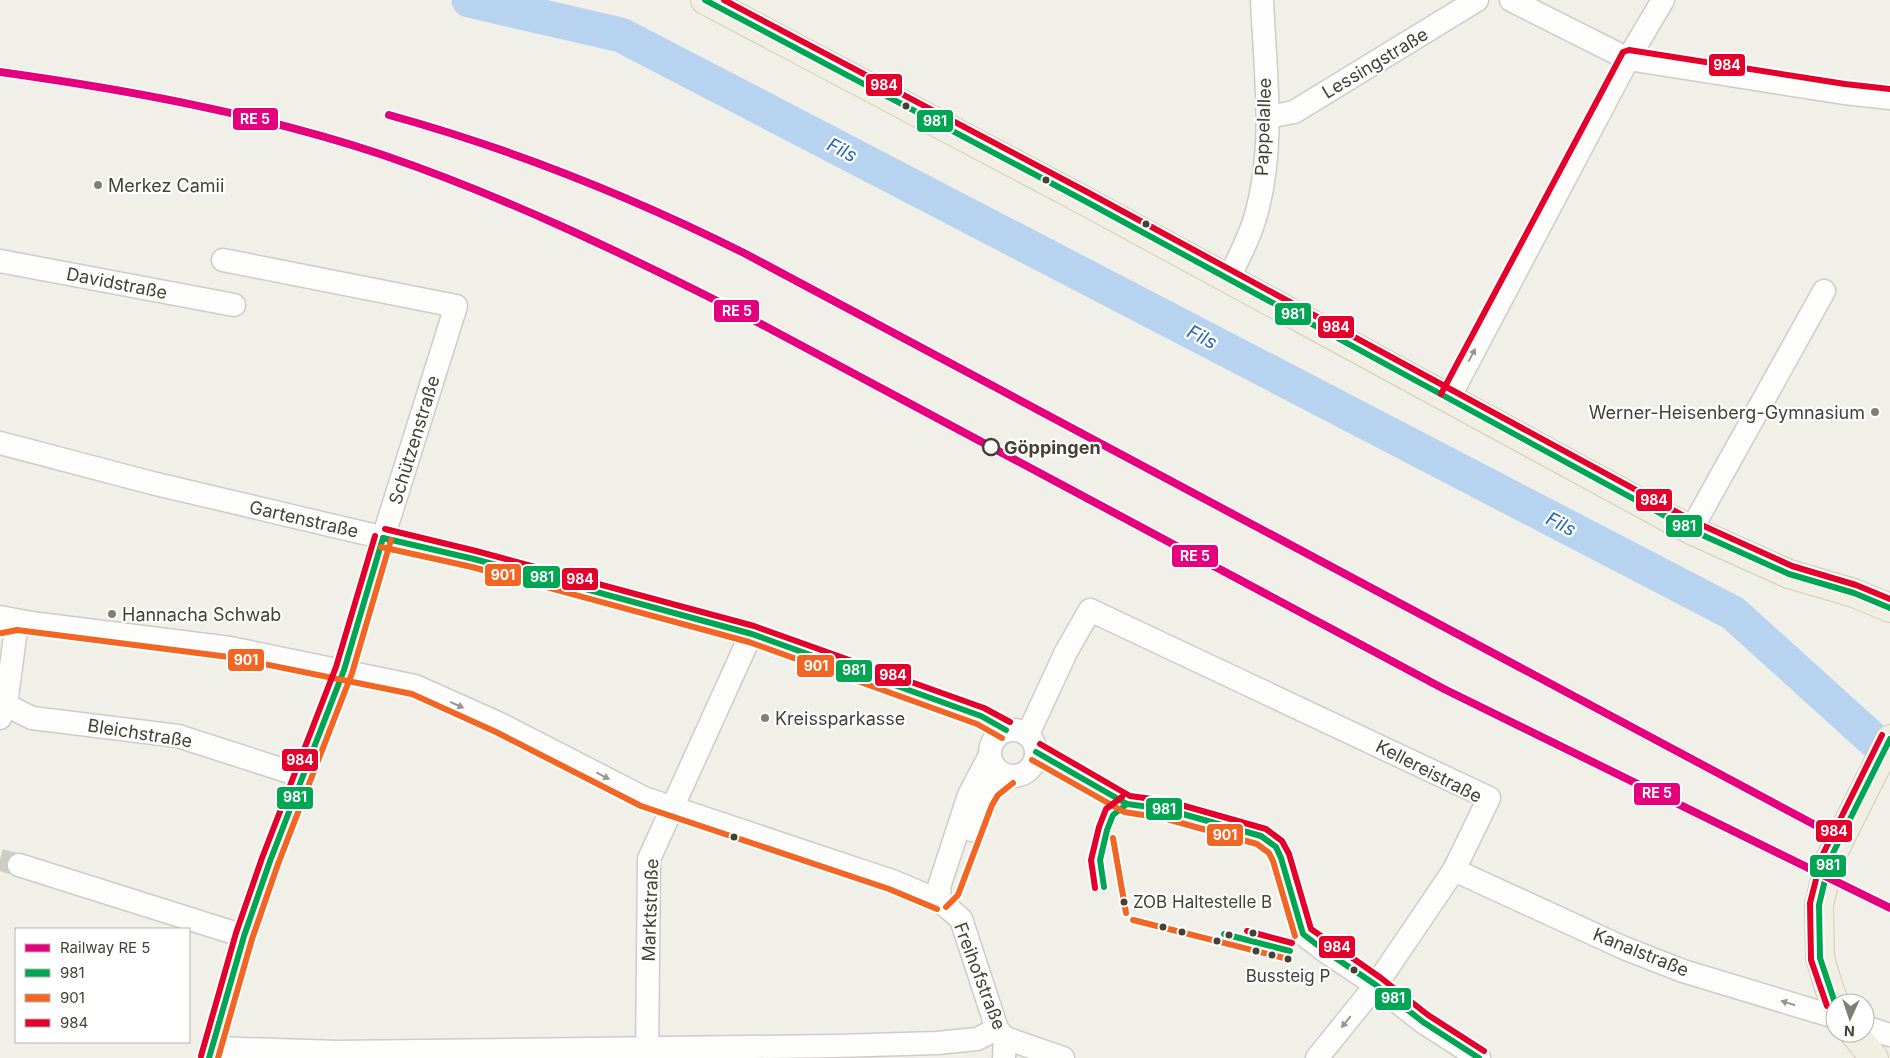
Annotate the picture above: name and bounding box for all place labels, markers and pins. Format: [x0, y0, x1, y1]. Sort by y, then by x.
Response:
unlabelled marker [901, 101, 911, 111]
place label: Merkez Camii [108, 175, 224, 196]
unlabelled marker [1041, 175, 1051, 185]
marker: Merkez Camii [92, 179, 104, 191]
unlabelled marker [1141, 219, 1151, 229]
place label: Werner-Heisenberg-Gymnasium [1589, 402, 1865, 423]
marker: Werner-Heisenberg-Gymnasium [1869, 406, 1881, 418]
place label: Göppingen [1004, 437, 1101, 458]
marker: Göppingen [982, 438, 1000, 456]
place label: Hannacha Schwab [122, 604, 281, 625]
marker: Hannacha Schwab [106, 608, 118, 620]
place label: Kreissparkasse [775, 708, 905, 729]
marker: Kreissparkasse [759, 712, 771, 724]
unlabelled marker [729, 832, 739, 842]
place label: ZOB Haltestelle B [1133, 892, 1272, 912]
marker: ZOB Haltestelle B [1119, 897, 1129, 907]
unlabelled marker [1158, 922, 1168, 932]
unlabelled marker [1177, 927, 1187, 937]
unlabelled marker [1248, 928, 1258, 938]
unlabelled marker [1224, 930, 1234, 940]
unlabelled marker [1212, 936, 1222, 946]
unlabelled marker [1251, 946, 1261, 956]
unlabelled marker [1267, 950, 1277, 960]
marker: Bussteig P [1283, 954, 1293, 964]
unlabelled marker [1349, 965, 1359, 975]
place label: Bussteig P [1246, 966, 1330, 986]

